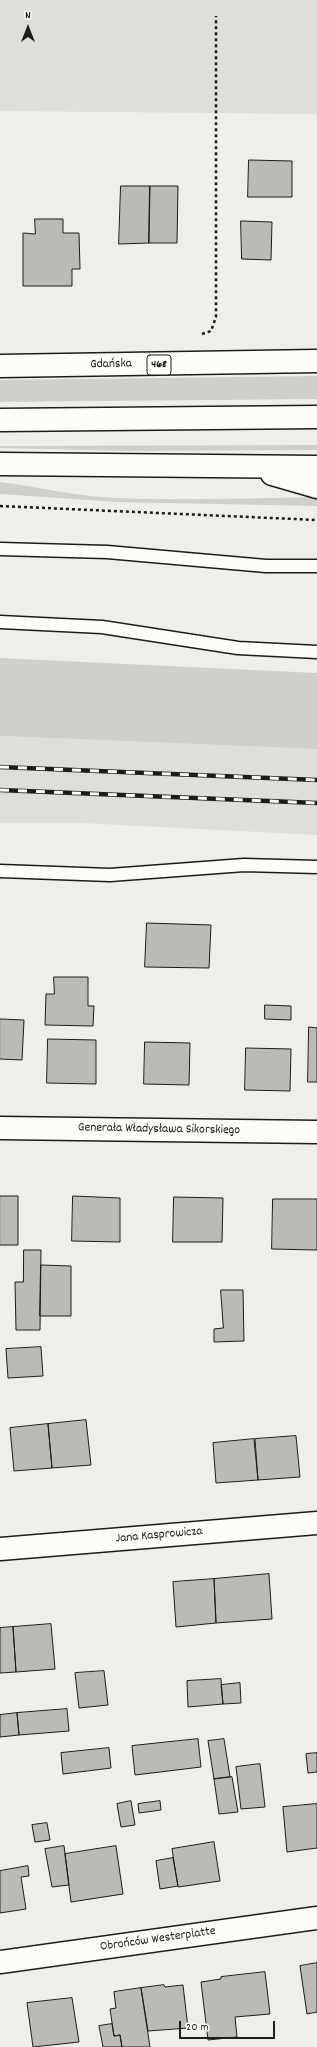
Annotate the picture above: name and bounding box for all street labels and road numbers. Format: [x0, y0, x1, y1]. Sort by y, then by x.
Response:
road number: 468 [147, 355, 171, 375]
street label: Gdańska [90, 357, 132, 373]
street label: Generała Władysława Sikorskiego [78, 1121, 240, 1139]
street label: Jana Kasprowicza [115, 1524, 203, 1548]
street label: Obrońców Westerplatte [99, 1924, 217, 1956]

